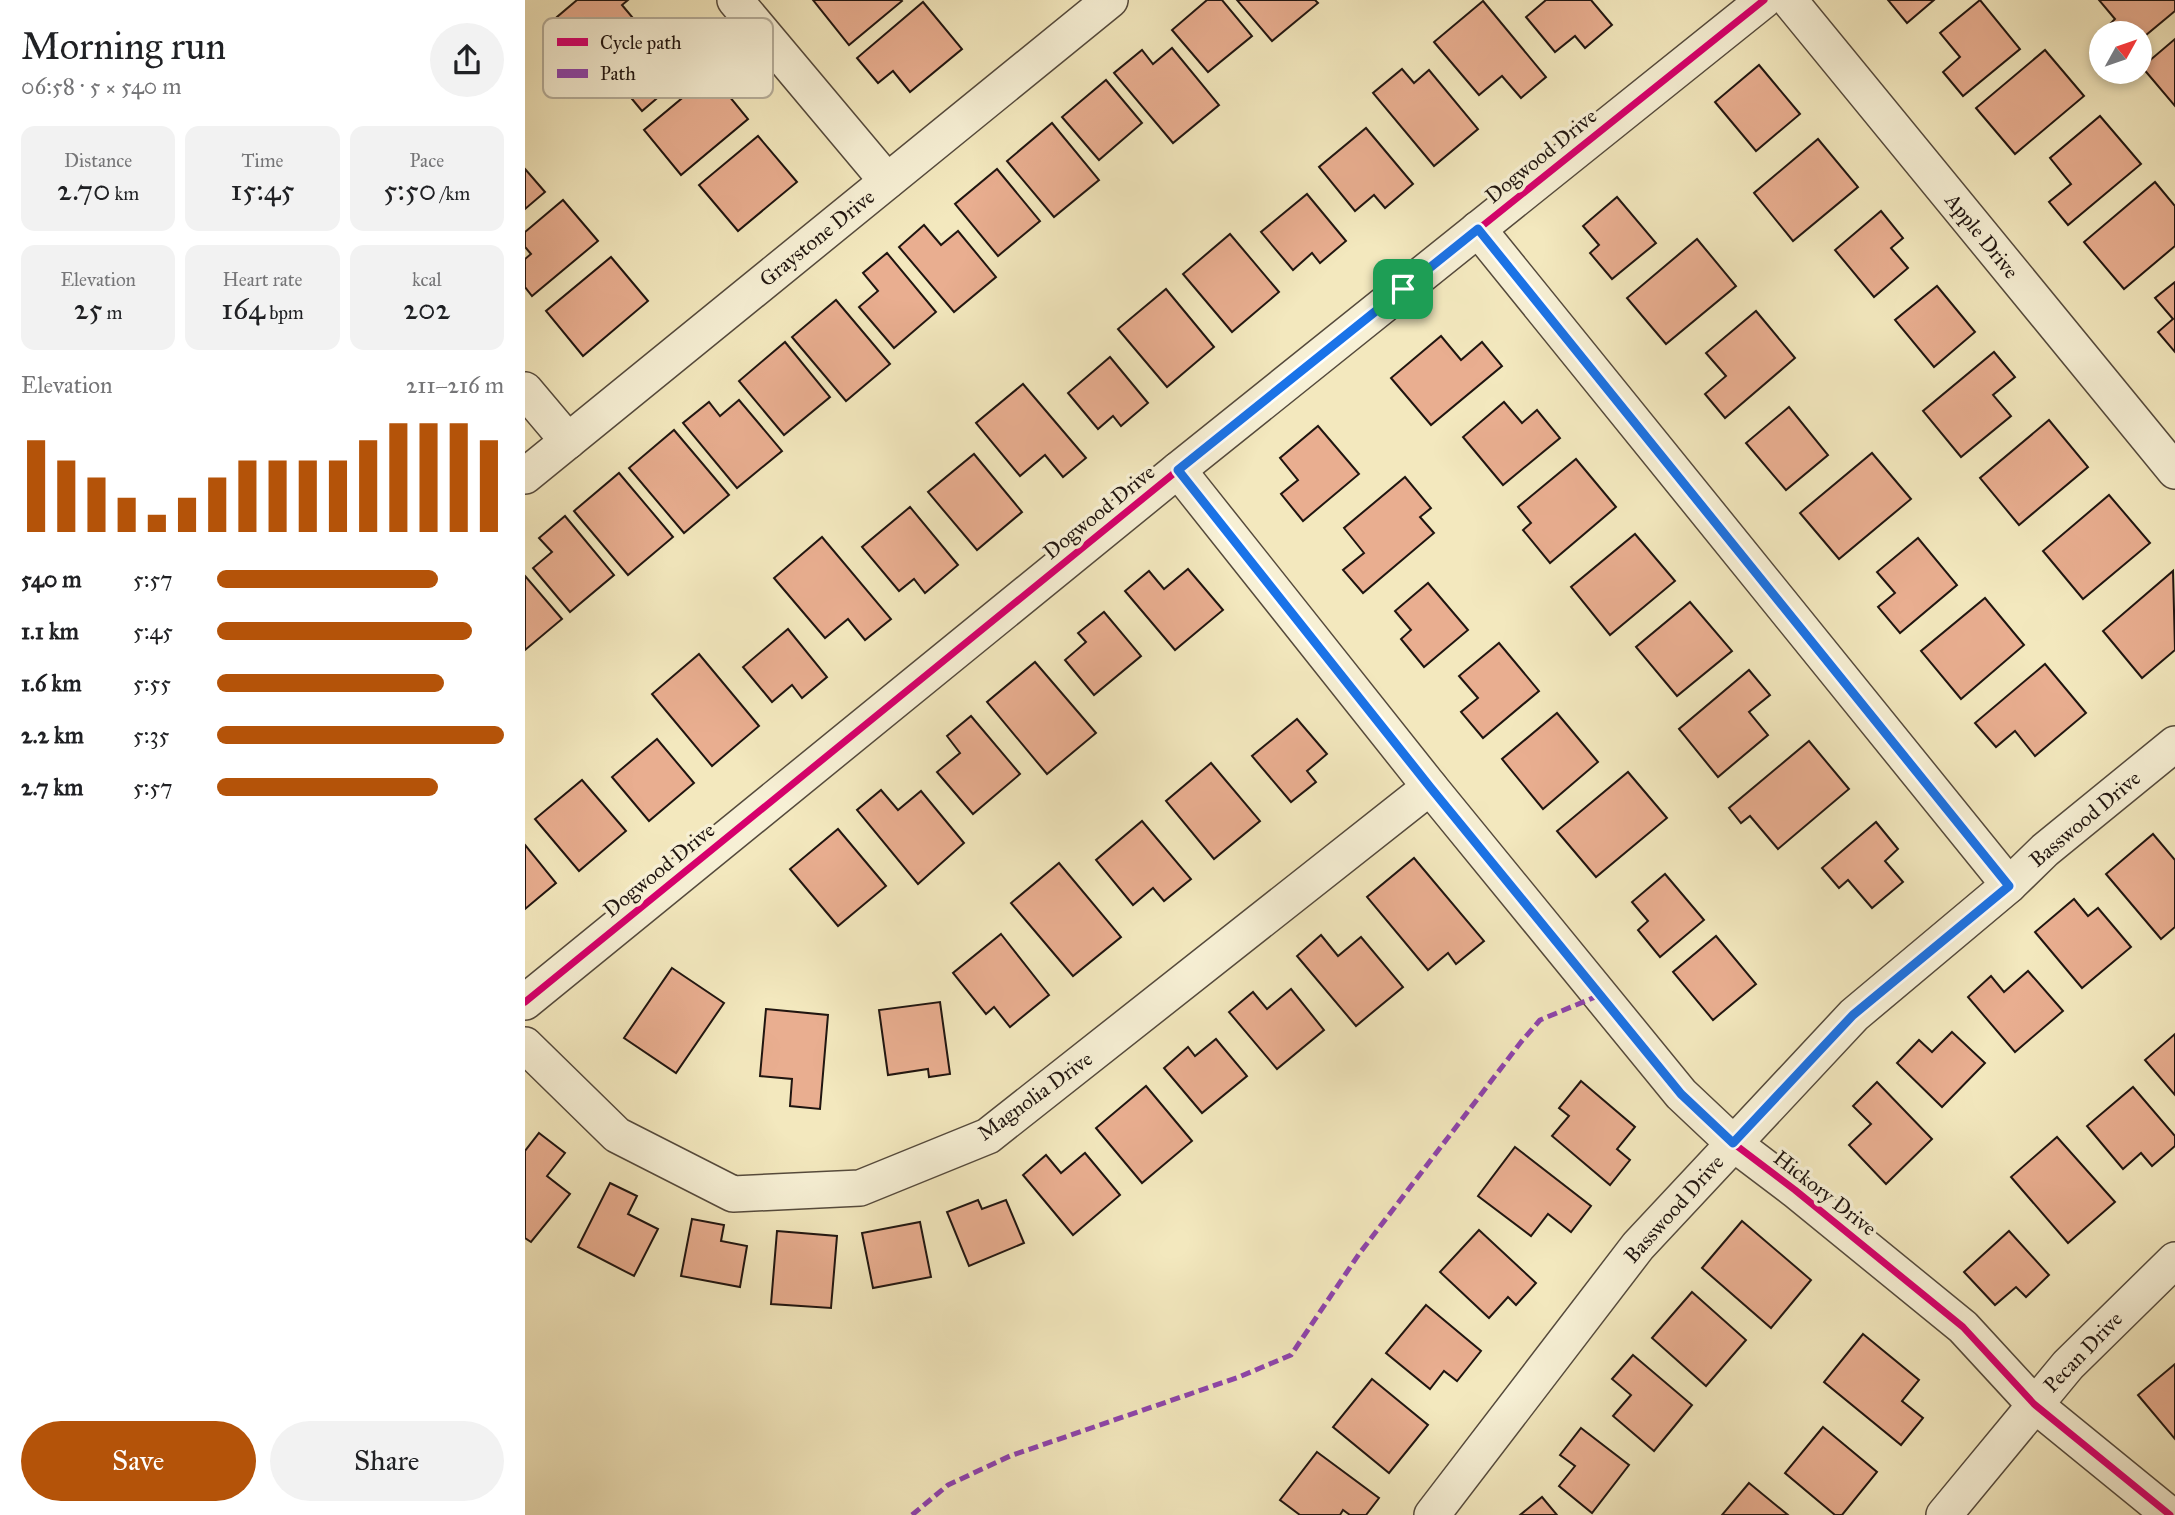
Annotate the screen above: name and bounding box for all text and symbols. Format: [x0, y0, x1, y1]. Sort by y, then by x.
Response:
legend [543, 18, 773, 98]
north arrow [2089, 21, 2153, 84]
map controls [2089, 21, 2152, 84]
text: Morning run [21, 23, 226, 69]
button: share [430, 23, 504, 97]
text: Cycle path [600, 31, 682, 54]
text: Path [600, 62, 636, 85]
text: 06:58 · 5 × 540 m [21, 72, 181, 100]
street label: Dogwood Drive [1480, 103, 1602, 209]
text: Distance [64, 149, 132, 172]
text: Time [241, 149, 284, 172]
text: Pace [410, 149, 444, 172]
text: 2.70 [57, 172, 110, 208]
text: 15:45 [231, 172, 294, 208]
text: 5:50 [383, 172, 436, 208]
text: km [110, 182, 139, 205]
text: /km [436, 182, 470, 205]
street label: Graystone Drive [754, 183, 880, 292]
street label: Apple Drive [1939, 187, 2025, 284]
pin [1373, 259, 1433, 319]
text: Elevation [60, 268, 136, 291]
text: Heart rate [223, 268, 302, 291]
text: kcal [412, 268, 442, 291]
icon: arrive [1384, 270, 1422, 308]
text: 25 [74, 291, 102, 327]
text: 164 [221, 291, 265, 327]
text: 202 [403, 291, 450, 327]
text: m [102, 301, 122, 324]
text: bpm [265, 301, 304, 324]
text: Elevation [21, 371, 112, 399]
text: 211–216 m [406, 371, 504, 399]
street label: Dogwood Drive [1038, 459, 1160, 565]
text: 540 m [21, 565, 82, 593]
text: 5:57 [133, 565, 172, 593]
text: 1.1 km [21, 617, 79, 645]
text: 5:45 [133, 617, 173, 645]
text: 1.6 km [21, 669, 82, 697]
text: 5:55 [133, 669, 171, 697]
text: 2.2 km [21, 721, 84, 749]
text: 5:35 [133, 721, 169, 749]
street label: Basswood Drive [2024, 765, 2146, 873]
text: 2.7 km [21, 773, 83, 801]
text: 5:57 [133, 773, 172, 801]
street label: Dogwood Drive [598, 817, 720, 923]
street label: Magnolia Drive [972, 1045, 1098, 1146]
street label: Hickory Drive [1768, 1145, 1882, 1241]
street label: Basswood Drive [1619, 1149, 1730, 1269]
street label: Pecan Drive [2038, 1306, 2128, 1398]
button: Save [21, 1421, 256, 1501]
button: Share [270, 1421, 504, 1501]

